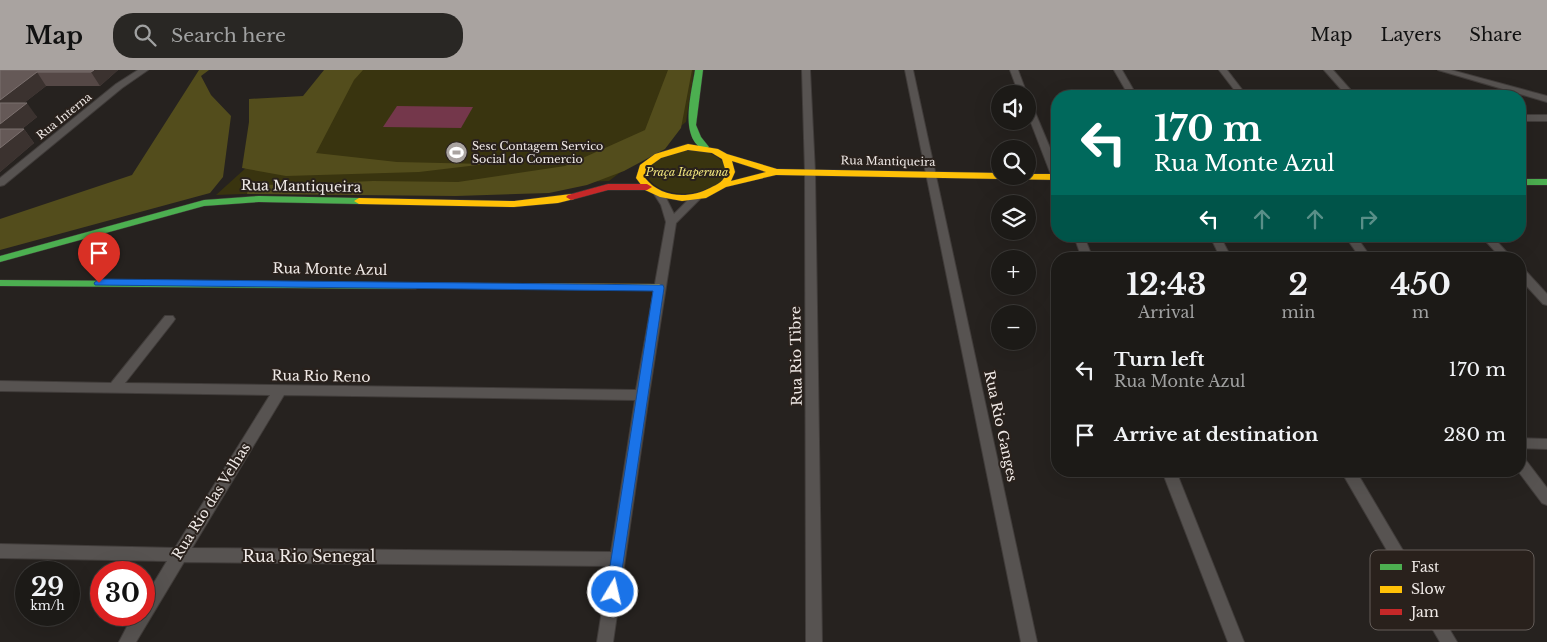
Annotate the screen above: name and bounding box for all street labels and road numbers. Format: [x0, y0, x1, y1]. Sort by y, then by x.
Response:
street label: Rua Interna [34, 89, 95, 142]
street label: Rua Mantiqueira [841, 153, 936, 169]
street label: Rua Mantiqueira [241, 176, 362, 196]
street label: Rua Monte Azul [272, 259, 388, 279]
street label: Rua Rio Tibre [786, 306, 806, 406]
street label: Rua Rio Reno [271, 366, 371, 386]
street label: Rua Rio Ganges [980, 369, 1022, 483]
street label: Rua Rio das Velhas [168, 439, 254, 563]
street label: Rua Rio Senegal [242, 546, 376, 566]

